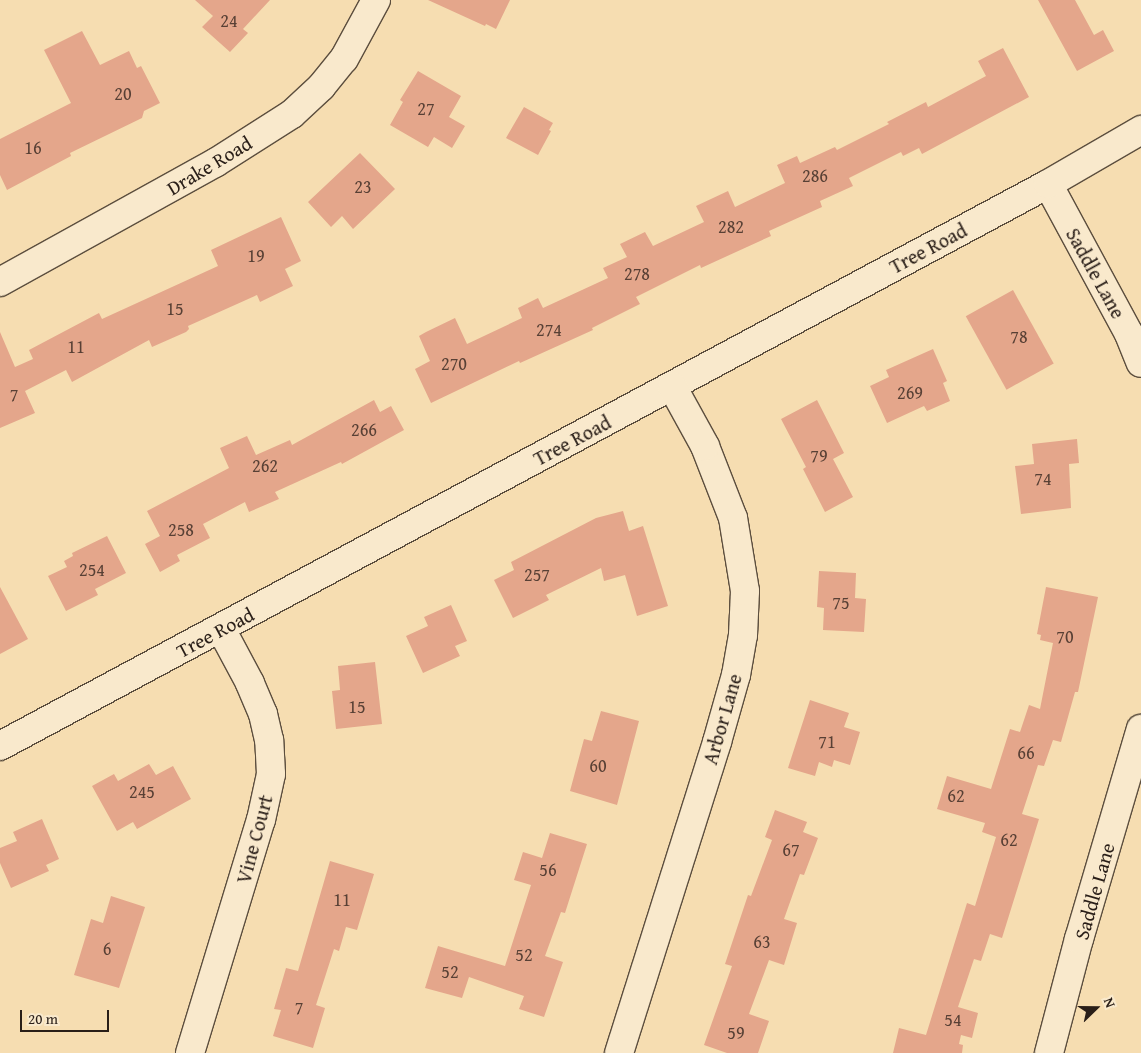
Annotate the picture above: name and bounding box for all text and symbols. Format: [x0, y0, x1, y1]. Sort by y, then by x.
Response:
house number: 24 [220, 10, 238, 32]
house number: 20 [114, 83, 132, 105]
house number: 27 [417, 98, 435, 120]
street label: Drake Road [162, 130, 256, 200]
house number: 16 [24, 137, 42, 159]
house number: 286 [802, 165, 828, 187]
house number: 23 [354, 176, 372, 198]
house number: 282 [718, 216, 744, 238]
street label: Tree Road [885, 218, 971, 278]
street label: Saddle Lane [1061, 224, 1131, 322]
house number: 19 [247, 245, 265, 267]
house number: 278 [624, 263, 650, 285]
house number: 15 [166, 298, 184, 320]
house number: 274 [536, 319, 562, 341]
house number: 78 [1010, 326, 1028, 348]
house number: 11 [67, 336, 85, 358]
house number: 270 [441, 353, 467, 375]
house number: 269 [897, 382, 923, 404]
house number: 7 [10, 384, 18, 406]
street label: Tree Road [529, 410, 615, 470]
house number: 266 [351, 419, 377, 441]
house number: 79 [810, 445, 828, 467]
house number: 262 [252, 455, 278, 477]
house number: 74 [1034, 468, 1052, 490]
house number: 258 [168, 519, 194, 541]
house number: 254 [79, 559, 105, 581]
house number: 257 [524, 564, 550, 586]
house number: 75 [832, 592, 850, 614]
street label: Tree Road [172, 602, 258, 662]
house number: 70 [1056, 626, 1074, 648]
street label: Arbor Lane [698, 671, 746, 767]
house number: 15 [348, 696, 366, 718]
house number: 71 [818, 731, 836, 753]
house number: 66 [1017, 742, 1035, 764]
house number: 60 [589, 755, 607, 777]
house number: 245 [129, 781, 155, 803]
house number: 62 [947, 785, 965, 807]
street label: Vine Court [231, 792, 277, 886]
house number: 62 [1000, 829, 1018, 851]
house number: 67 [782, 839, 800, 861]
street label: Saddle Lane [1069, 840, 1119, 942]
house number: 56 [539, 859, 557, 881]
house number: 11 [333, 889, 351, 911]
house number: 63 [753, 931, 771, 953]
house number: 6 [103, 938, 111, 960]
house number: 52 [515, 944, 533, 966]
house number: 52 [441, 961, 459, 983]
north arrow [1071, 983, 1121, 1033]
text: N [1099, 994, 1121, 1010]
house number: 7 [295, 997, 303, 1019]
scale bar [22, 1000, 111, 1032]
text: 20 m [28, 1008, 58, 1029]
house number: 54 [944, 1009, 962, 1031]
house number: 59 [727, 1022, 745, 1044]

